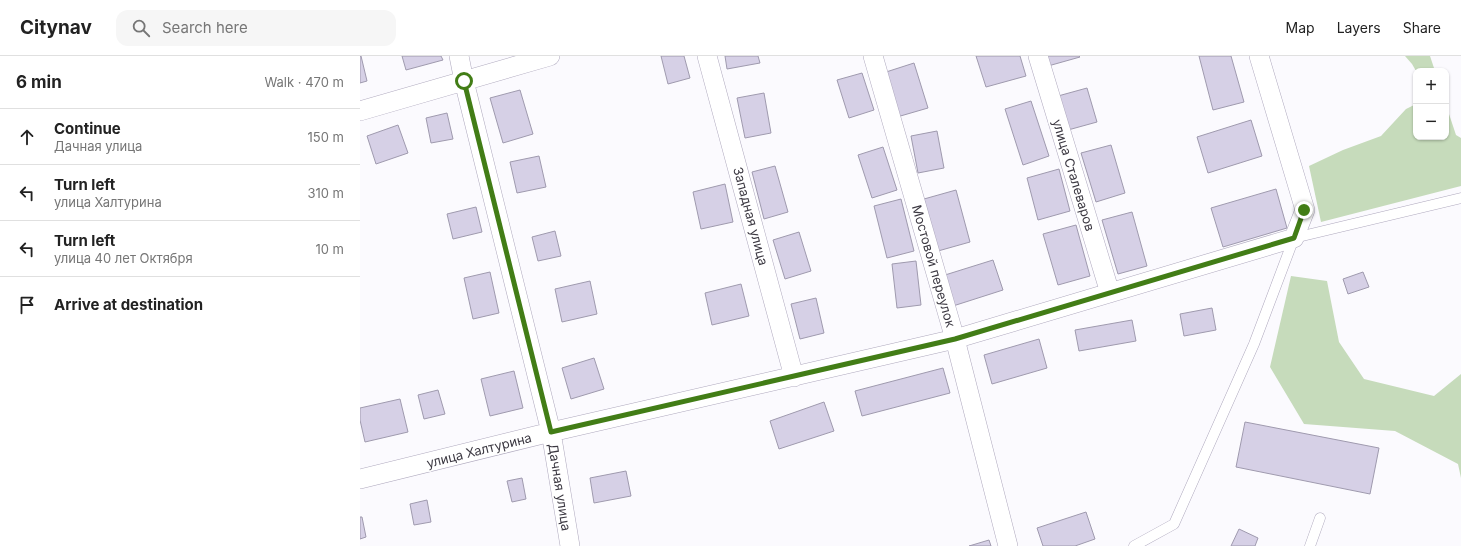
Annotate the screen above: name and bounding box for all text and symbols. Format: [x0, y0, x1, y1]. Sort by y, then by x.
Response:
search box [116, 10, 396, 46]
text: Citynav [20, 16, 92, 39]
icon: search [130, 17, 152, 39]
text: Search here [162, 18, 248, 37]
text: Map [1286, 19, 1315, 36]
text: Layers [1337, 19, 1381, 36]
text: Share [1403, 19, 1441, 36]
map controls [1413, 68, 1449, 140]
button: + [1413, 68, 1449, 104]
text: 6 min [16, 72, 62, 92]
route start [455, 72, 473, 90]
text: Walk · 470 m [264, 74, 344, 90]
button: − [1413, 104, 1449, 140]
street label: улица Сталеваров [1049, 117, 1099, 233]
text: Continue [54, 119, 121, 138]
icon: ahead [16, 126, 38, 148]
text: 150 m [308, 129, 344, 145]
text: Дачная улица [54, 138, 142, 154]
street label: Западная улица [730, 165, 772, 267]
text: Turn left [54, 175, 115, 194]
icon: left [16, 182, 38, 204]
text: 310 m [307, 185, 344, 201]
text: улица Халтурина [54, 194, 162, 210]
route end [1295, 201, 1313, 219]
street label: Мостовой переулок [909, 203, 959, 329]
text: Turn left [54, 231, 115, 250]
icon: left [16, 238, 38, 260]
text: 10 m [315, 241, 344, 257]
text: улица 40 лет Октября [54, 250, 193, 266]
icon: arrive [16, 294, 38, 316]
text: Arrive at destination [54, 295, 203, 314]
street label: улица Халтурина [425, 429, 533, 471]
street label: Дачная улица [545, 442, 575, 532]

